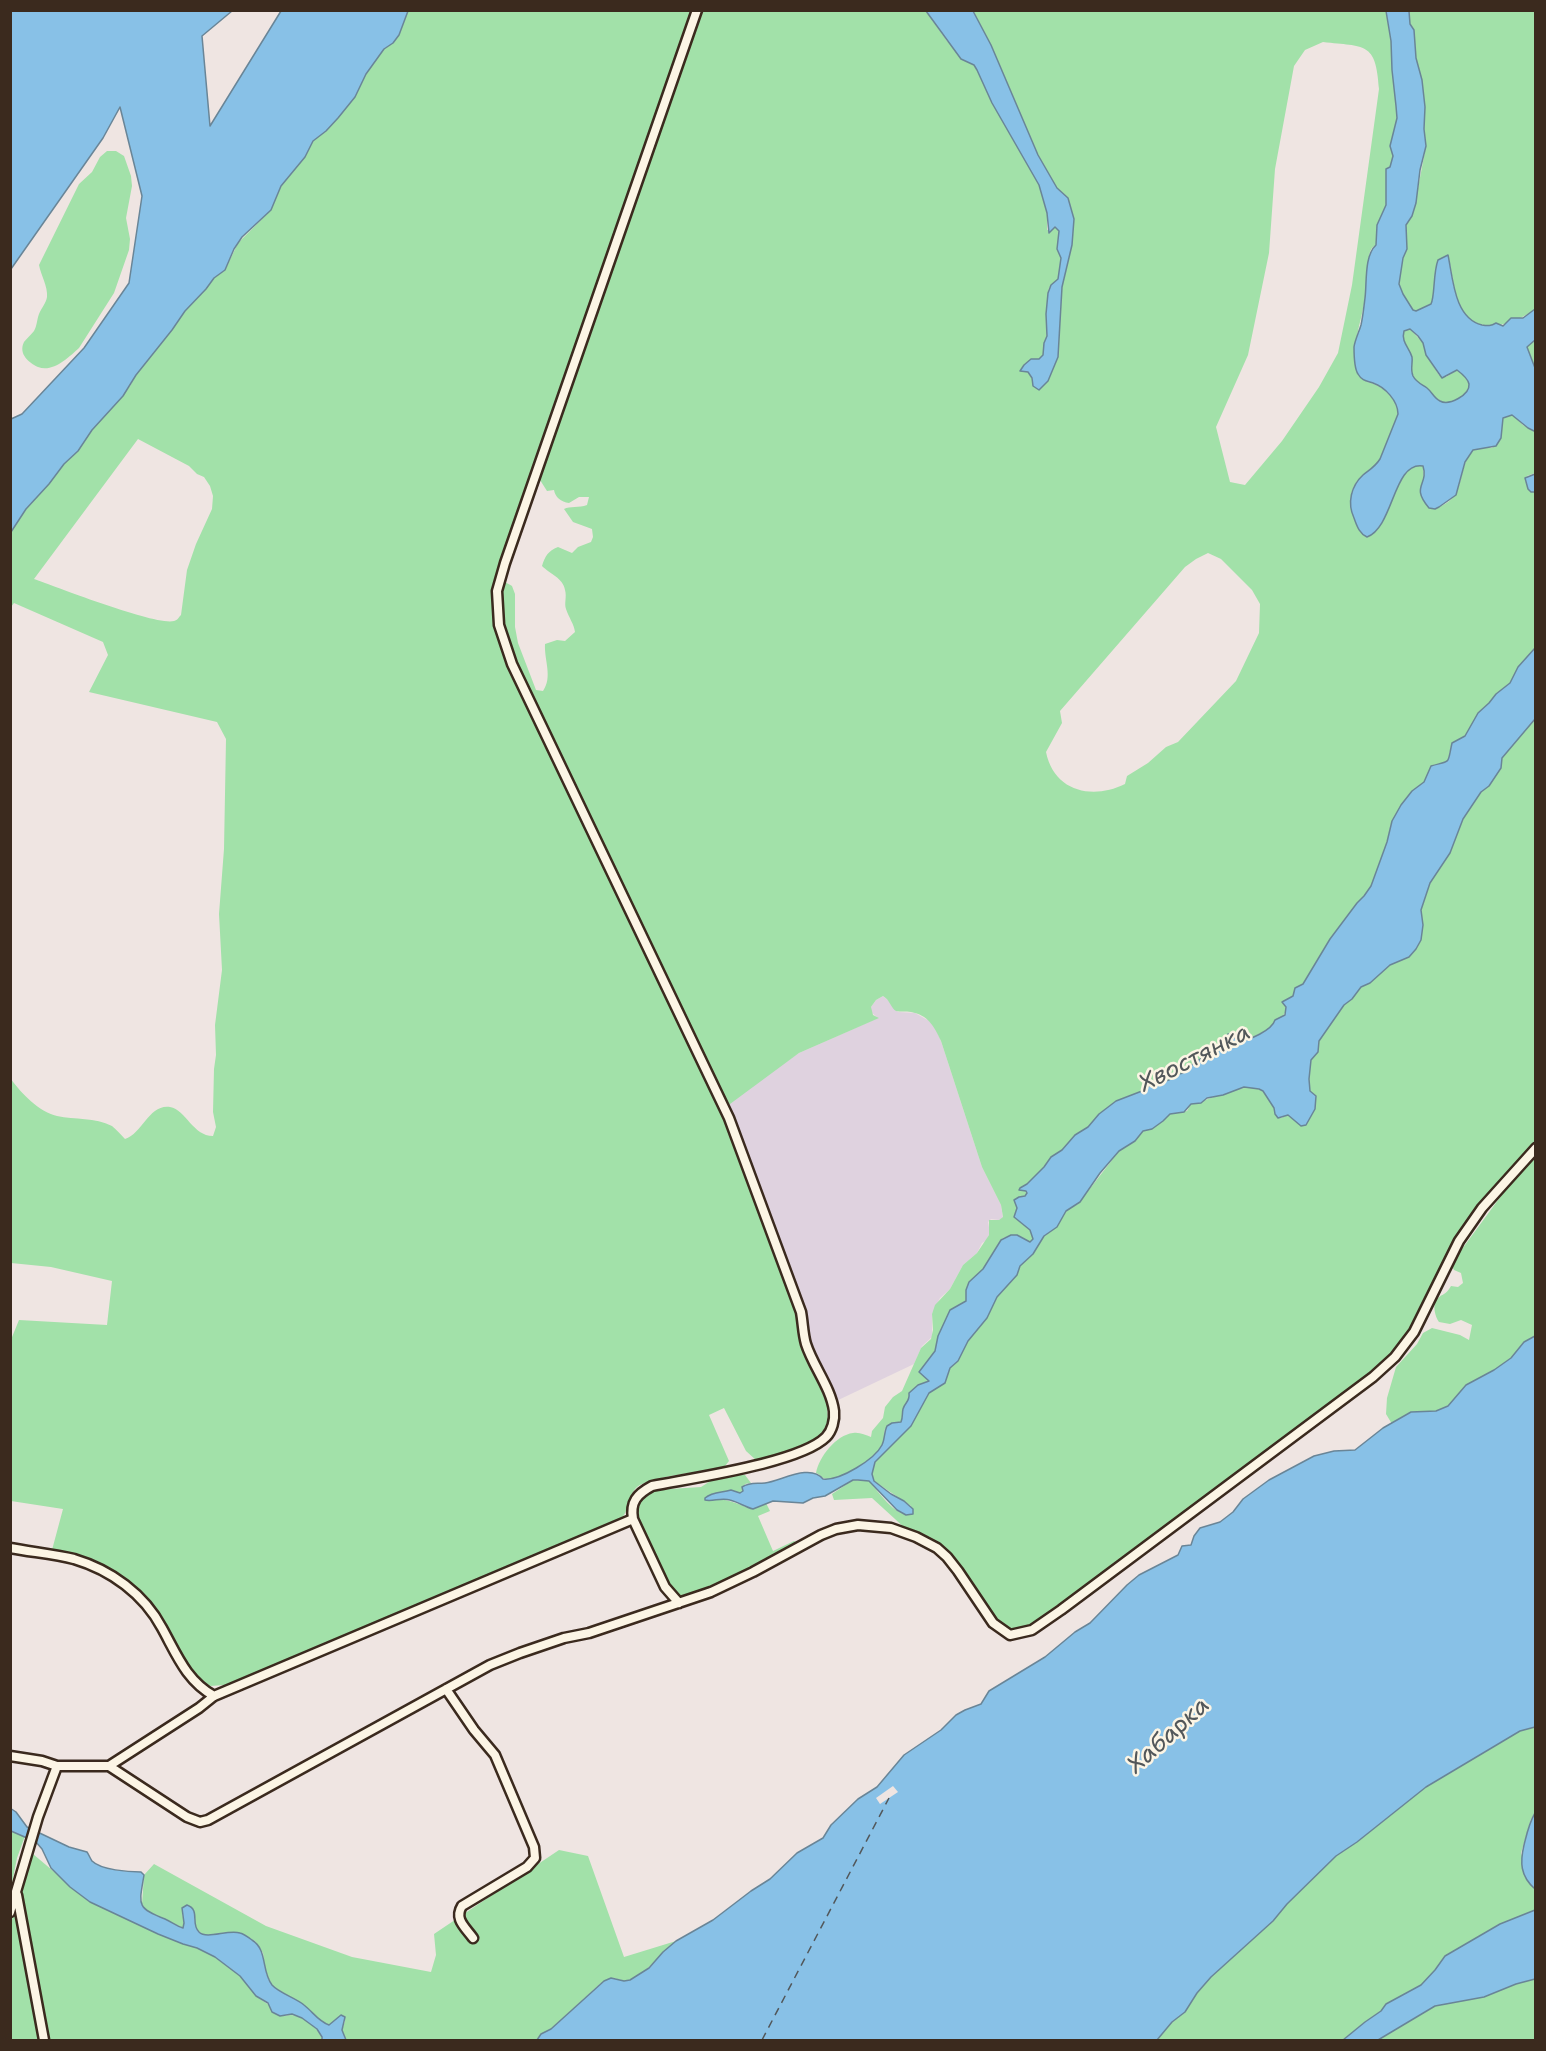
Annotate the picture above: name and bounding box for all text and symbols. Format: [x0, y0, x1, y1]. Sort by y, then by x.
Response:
water label: Хвостянка [1134, 1019, 1256, 1099]
water label: Хабарка [1122, 1692, 1216, 1780]

